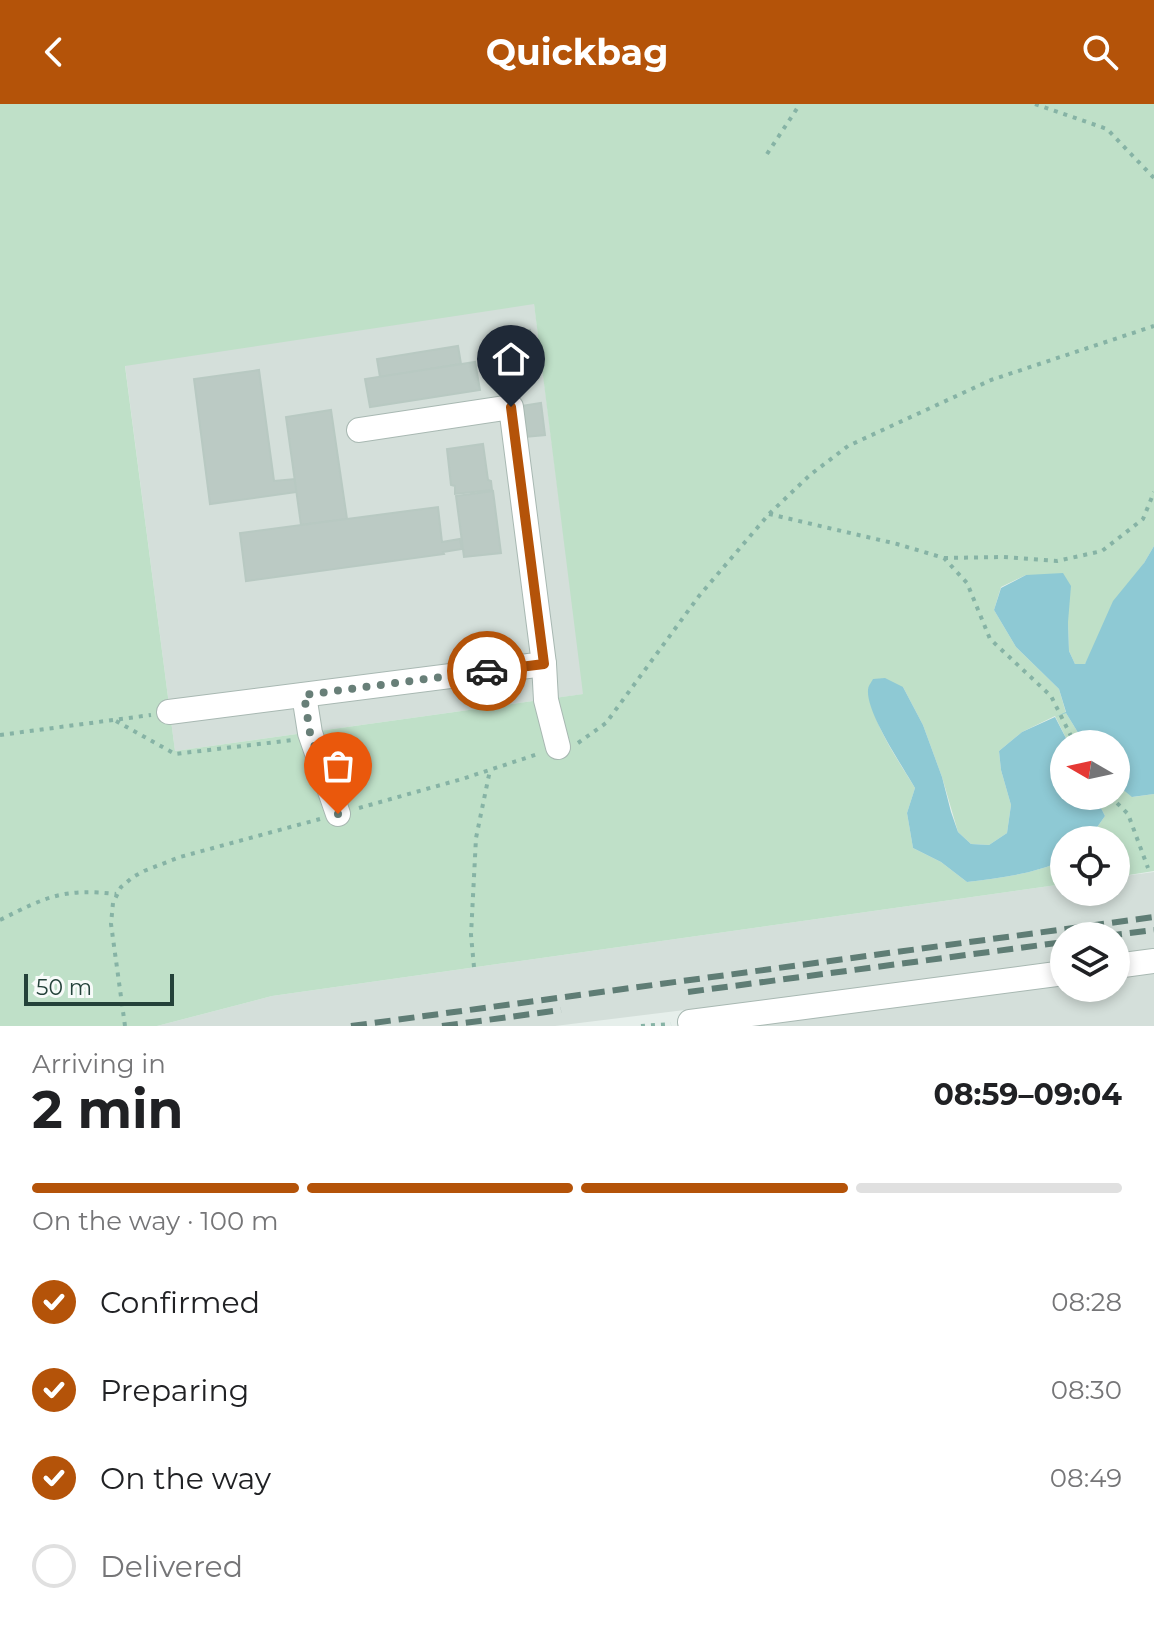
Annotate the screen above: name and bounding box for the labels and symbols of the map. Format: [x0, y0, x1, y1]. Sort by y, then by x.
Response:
pin [477, 325, 545, 407]
courier [447, 631, 527, 711]
north arrow [1050, 730, 1130, 810]
pin [304, 732, 372, 814]
scale bar [24, 970, 174, 1006]

